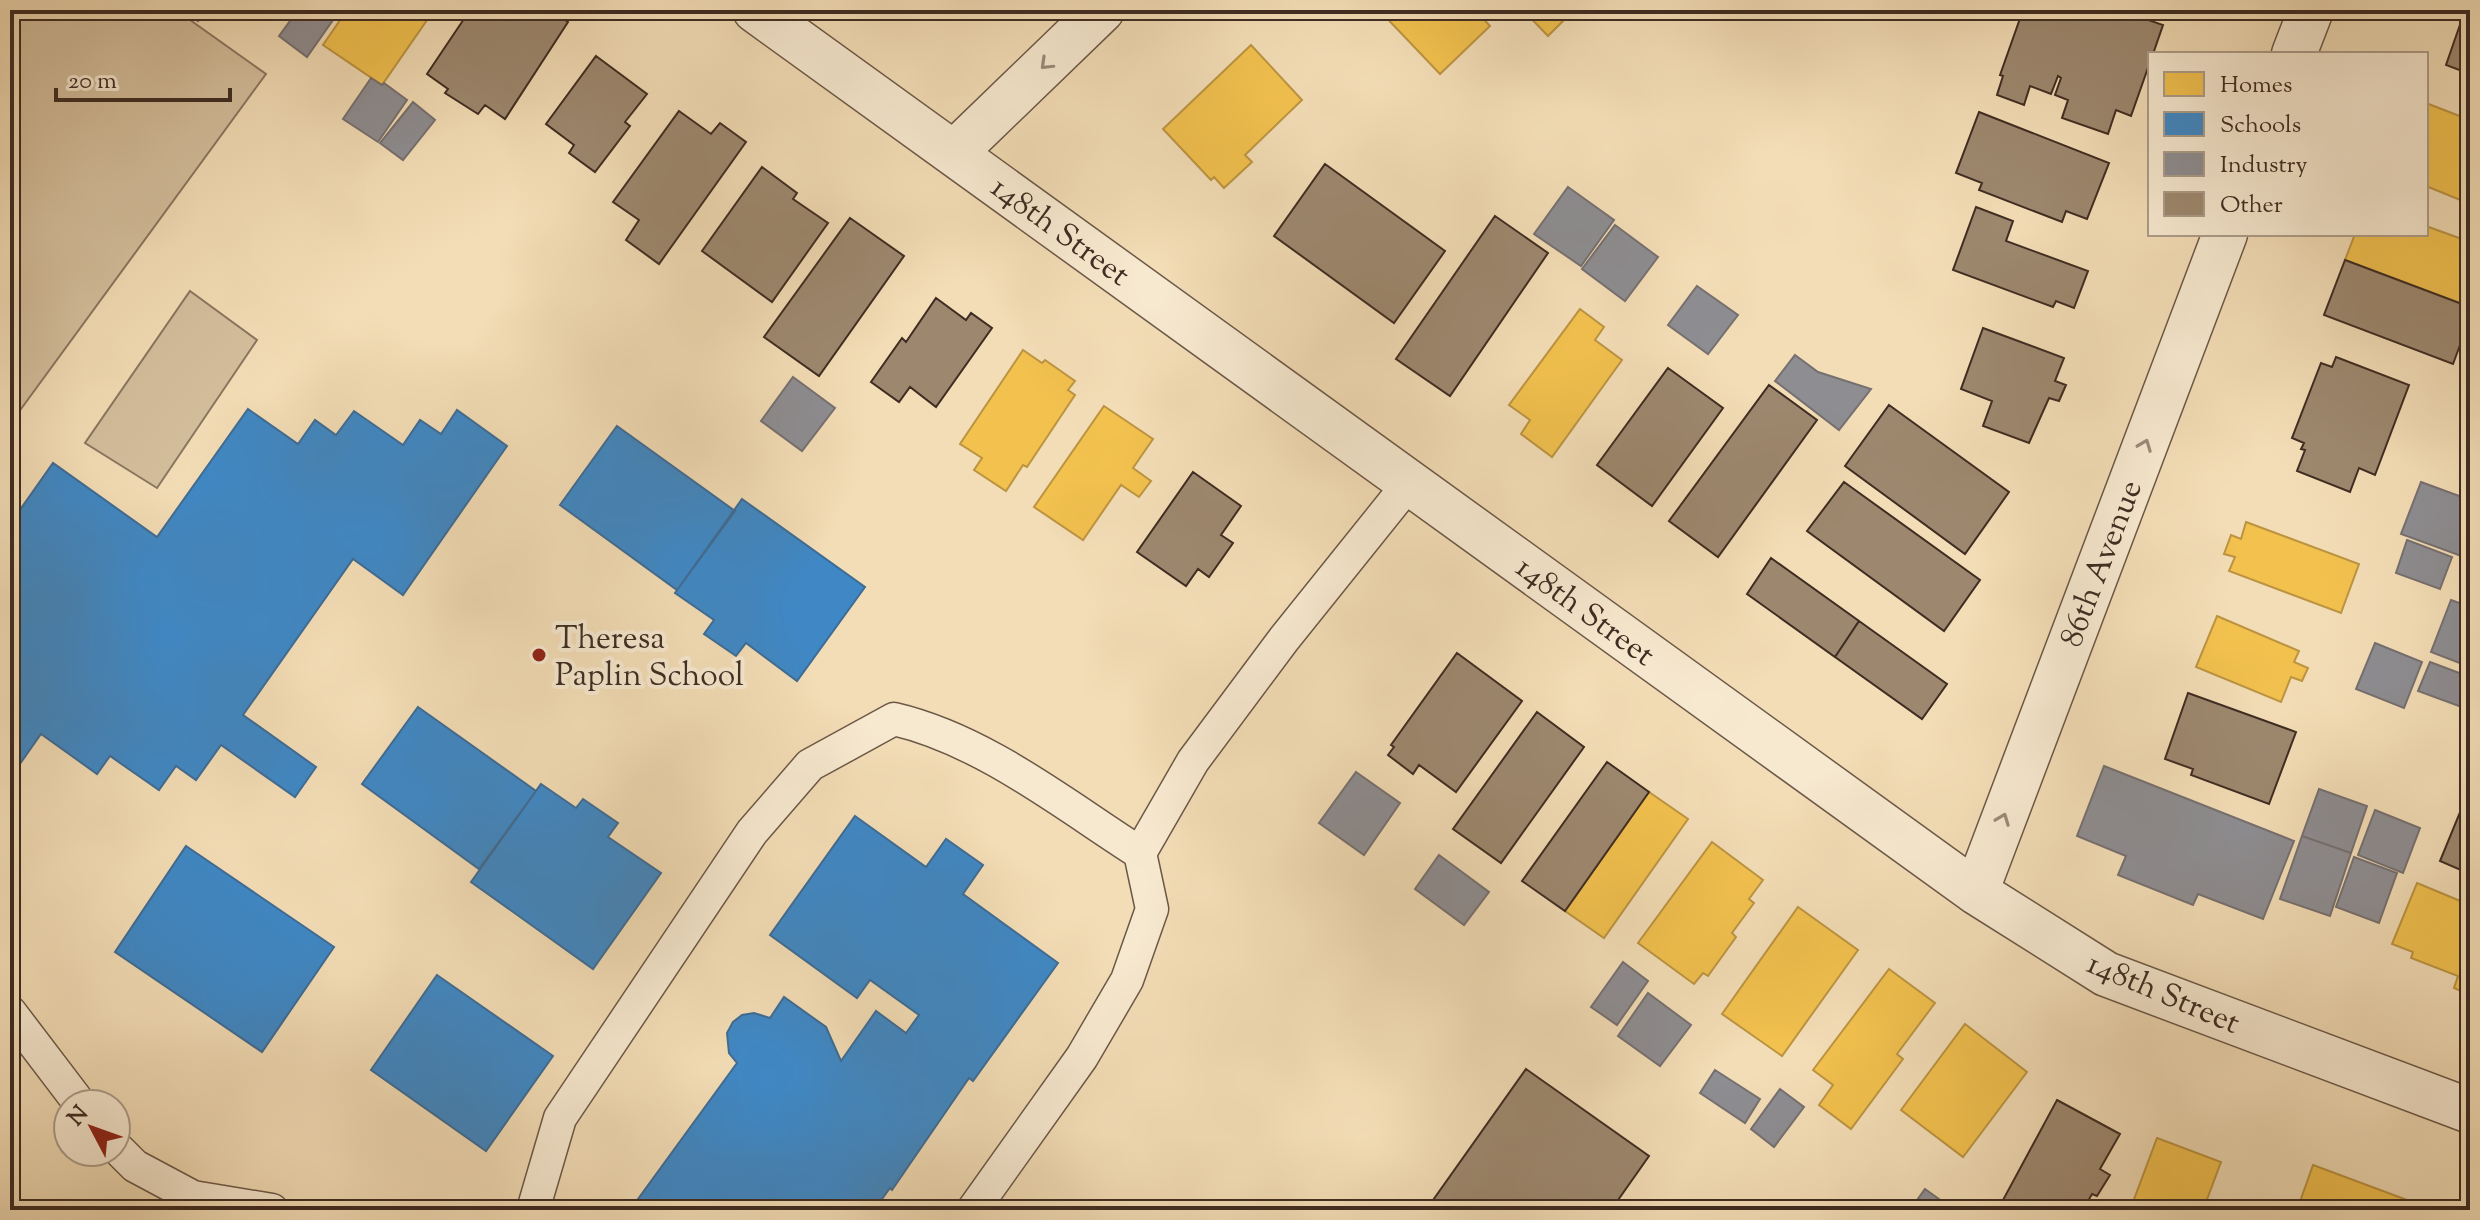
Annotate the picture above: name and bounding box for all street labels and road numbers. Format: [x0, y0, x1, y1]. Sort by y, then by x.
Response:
street label: 148th Street [980, 166, 1138, 299]
street label: 86th Avenue [2050, 474, 2156, 654]
street label: 148th Street [1505, 546, 1663, 679]
street label: 148th Street [2079, 942, 2247, 1048]

